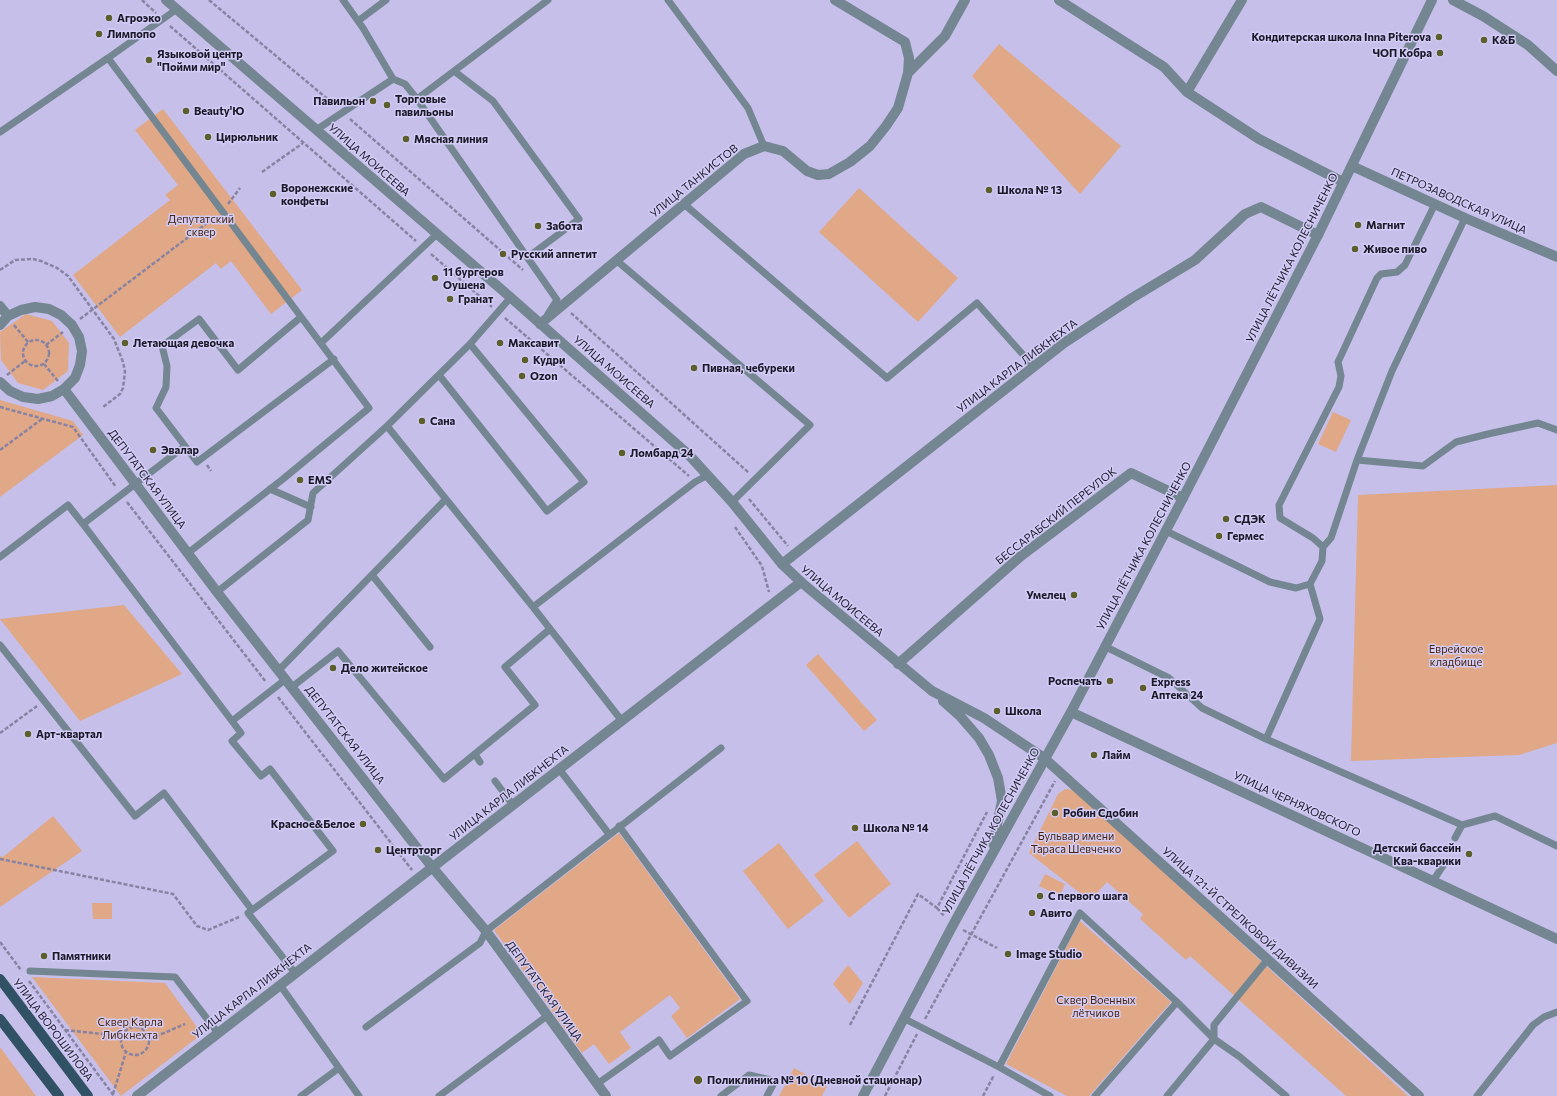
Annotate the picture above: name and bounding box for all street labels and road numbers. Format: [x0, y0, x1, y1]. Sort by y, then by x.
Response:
street label: УЛИЦА МОИСЕЕВА [325, 121, 413, 199]
street label: УЛИЦА ТАНКИСТОВ [647, 142, 741, 220]
street label: ПЕТРОЗАВОДСКАЯ УЛИЦА [1389, 165, 1529, 237]
street label: УЛИЦА ЛЁТЧИКА КОЛЕСНИЧЕНКО [1243, 171, 1341, 345]
street label: УЛИЦА КАРЛА ЛИБКНЕХТА [954, 316, 1080, 416]
street label: УЛИЦА МОИСЕЕВА [570, 333, 658, 411]
street label: ДЕПУТАТСКАЯ УЛИЦА [105, 427, 189, 531]
street label: УЛИЦА ЛЁТЧИКА КОЛЕСНИЧЕНКО [1094, 460, 1194, 632]
street label: БЕССАРАБСКИЙ ПЕРЕУЛОК [993, 465, 1119, 567]
street label: УЛИЦА МОИСЕЕВА [798, 563, 886, 639]
street label: ДЕПУТАТСКАЯ УЛИЦА [303, 683, 387, 787]
street label: УЛИЦА КАРЛА ЛИБКНЕХТА [447, 742, 571, 844]
street label: УЛИЦА ЛЁТЧИКА КОЛЕСНИЧЕНКО [940, 745, 1042, 917]
street label: УЛИЦА ЧЕРНЯХОВСКОГО [1231, 769, 1363, 839]
street label: УЛИЦА 121-Й СТРЕЛКОВОЙ ДИВИЗИИ [1159, 844, 1321, 992]
street label: ДЕПУТАТСКАЯ УЛИЦА [503, 938, 585, 1044]
street label: УЛИЦА КАРЛА ЛИБКНЕХТА [190, 940, 314, 1042]
street label: УЛИЦА ВОРОШИЛОВА [10, 976, 96, 1084]

